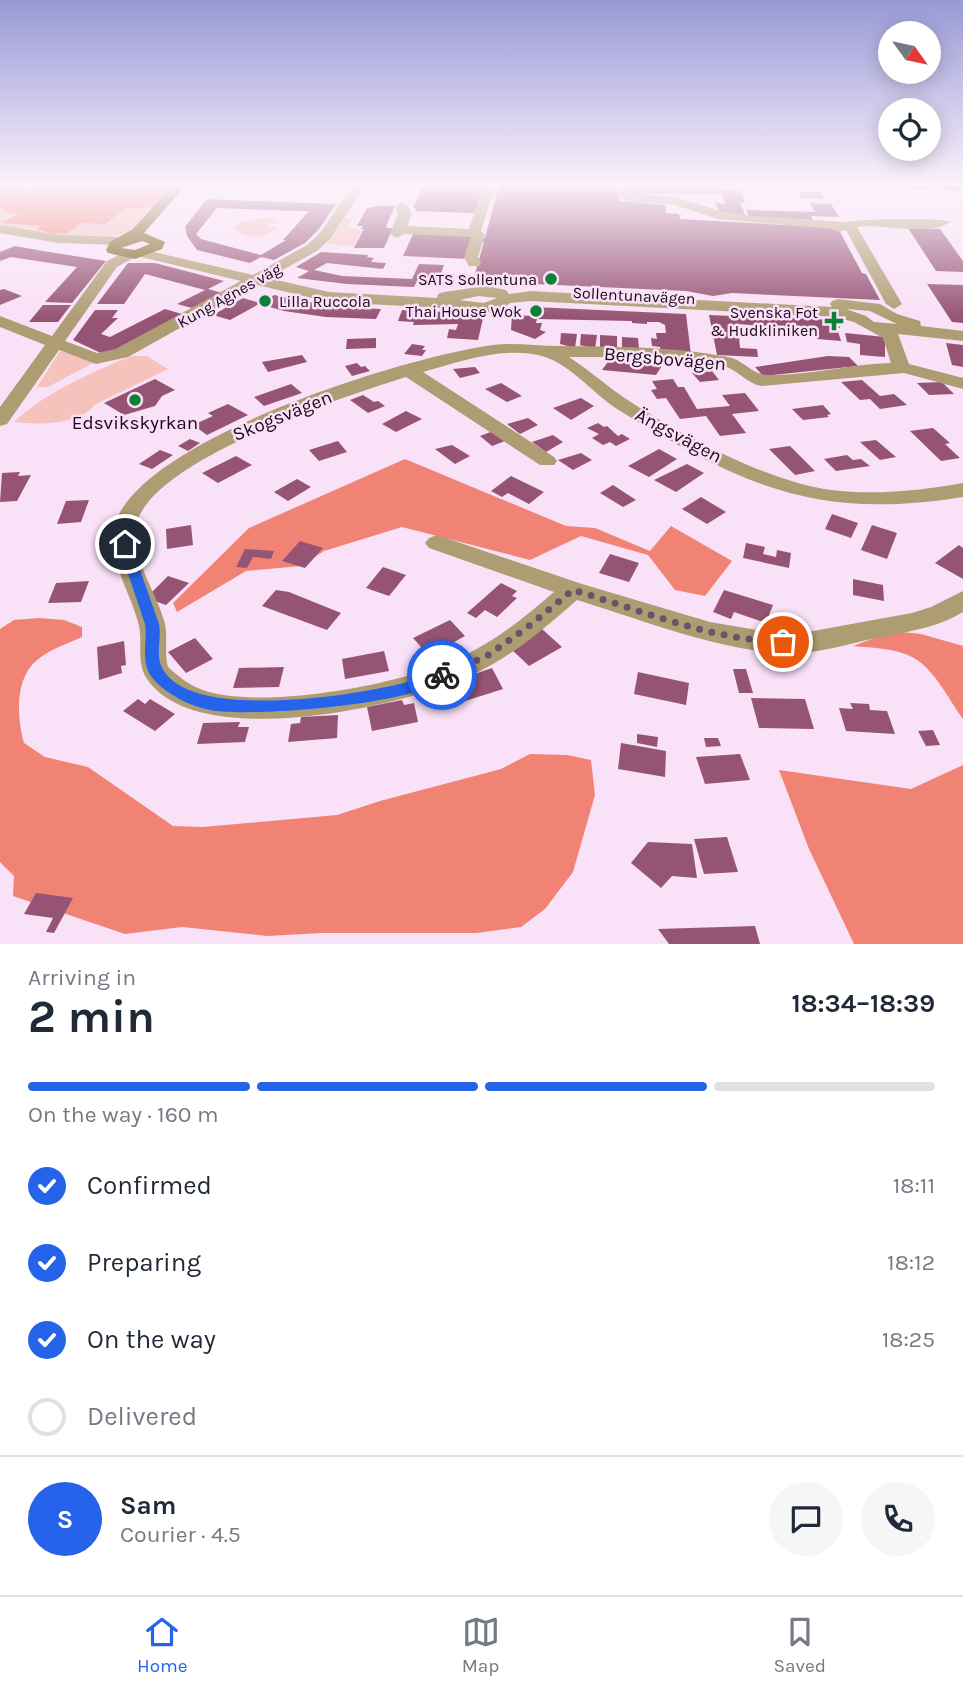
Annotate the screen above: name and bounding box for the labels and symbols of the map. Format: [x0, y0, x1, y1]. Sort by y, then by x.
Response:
north arrow [878, 21, 942, 84]
street label: Kung Agnes väg [174, 259, 285, 332]
place label: SATS Sollentuna [418, 270, 537, 289]
marker: SATS Sollentuna [543, 271, 559, 287]
street label: Sollentunavägen [572, 283, 696, 308]
place label: Lilla Ruccola [279, 292, 371, 311]
marker: Lilla Ruccola [257, 293, 273, 309]
place label: Thai House Wok [406, 302, 522, 321]
marker: Thai House Wok [528, 303, 544, 319]
place label: Svenska Fot & Hudkliniken [710, 303, 818, 340]
marker: Svenska Fot & Hudkliniken [824, 311, 844, 331]
street label: Bergsbovägen [603, 343, 727, 375]
street label: Skogsvägen [229, 386, 335, 446]
marker: Edsvikskyrkan [127, 392, 143, 408]
street label: Ängsvägen [631, 404, 726, 468]
place label: Edsvikskyrkan [72, 412, 198, 434]
pin [95, 514, 155, 574]
pin [753, 612, 813, 672]
courier [407, 640, 477, 710]

